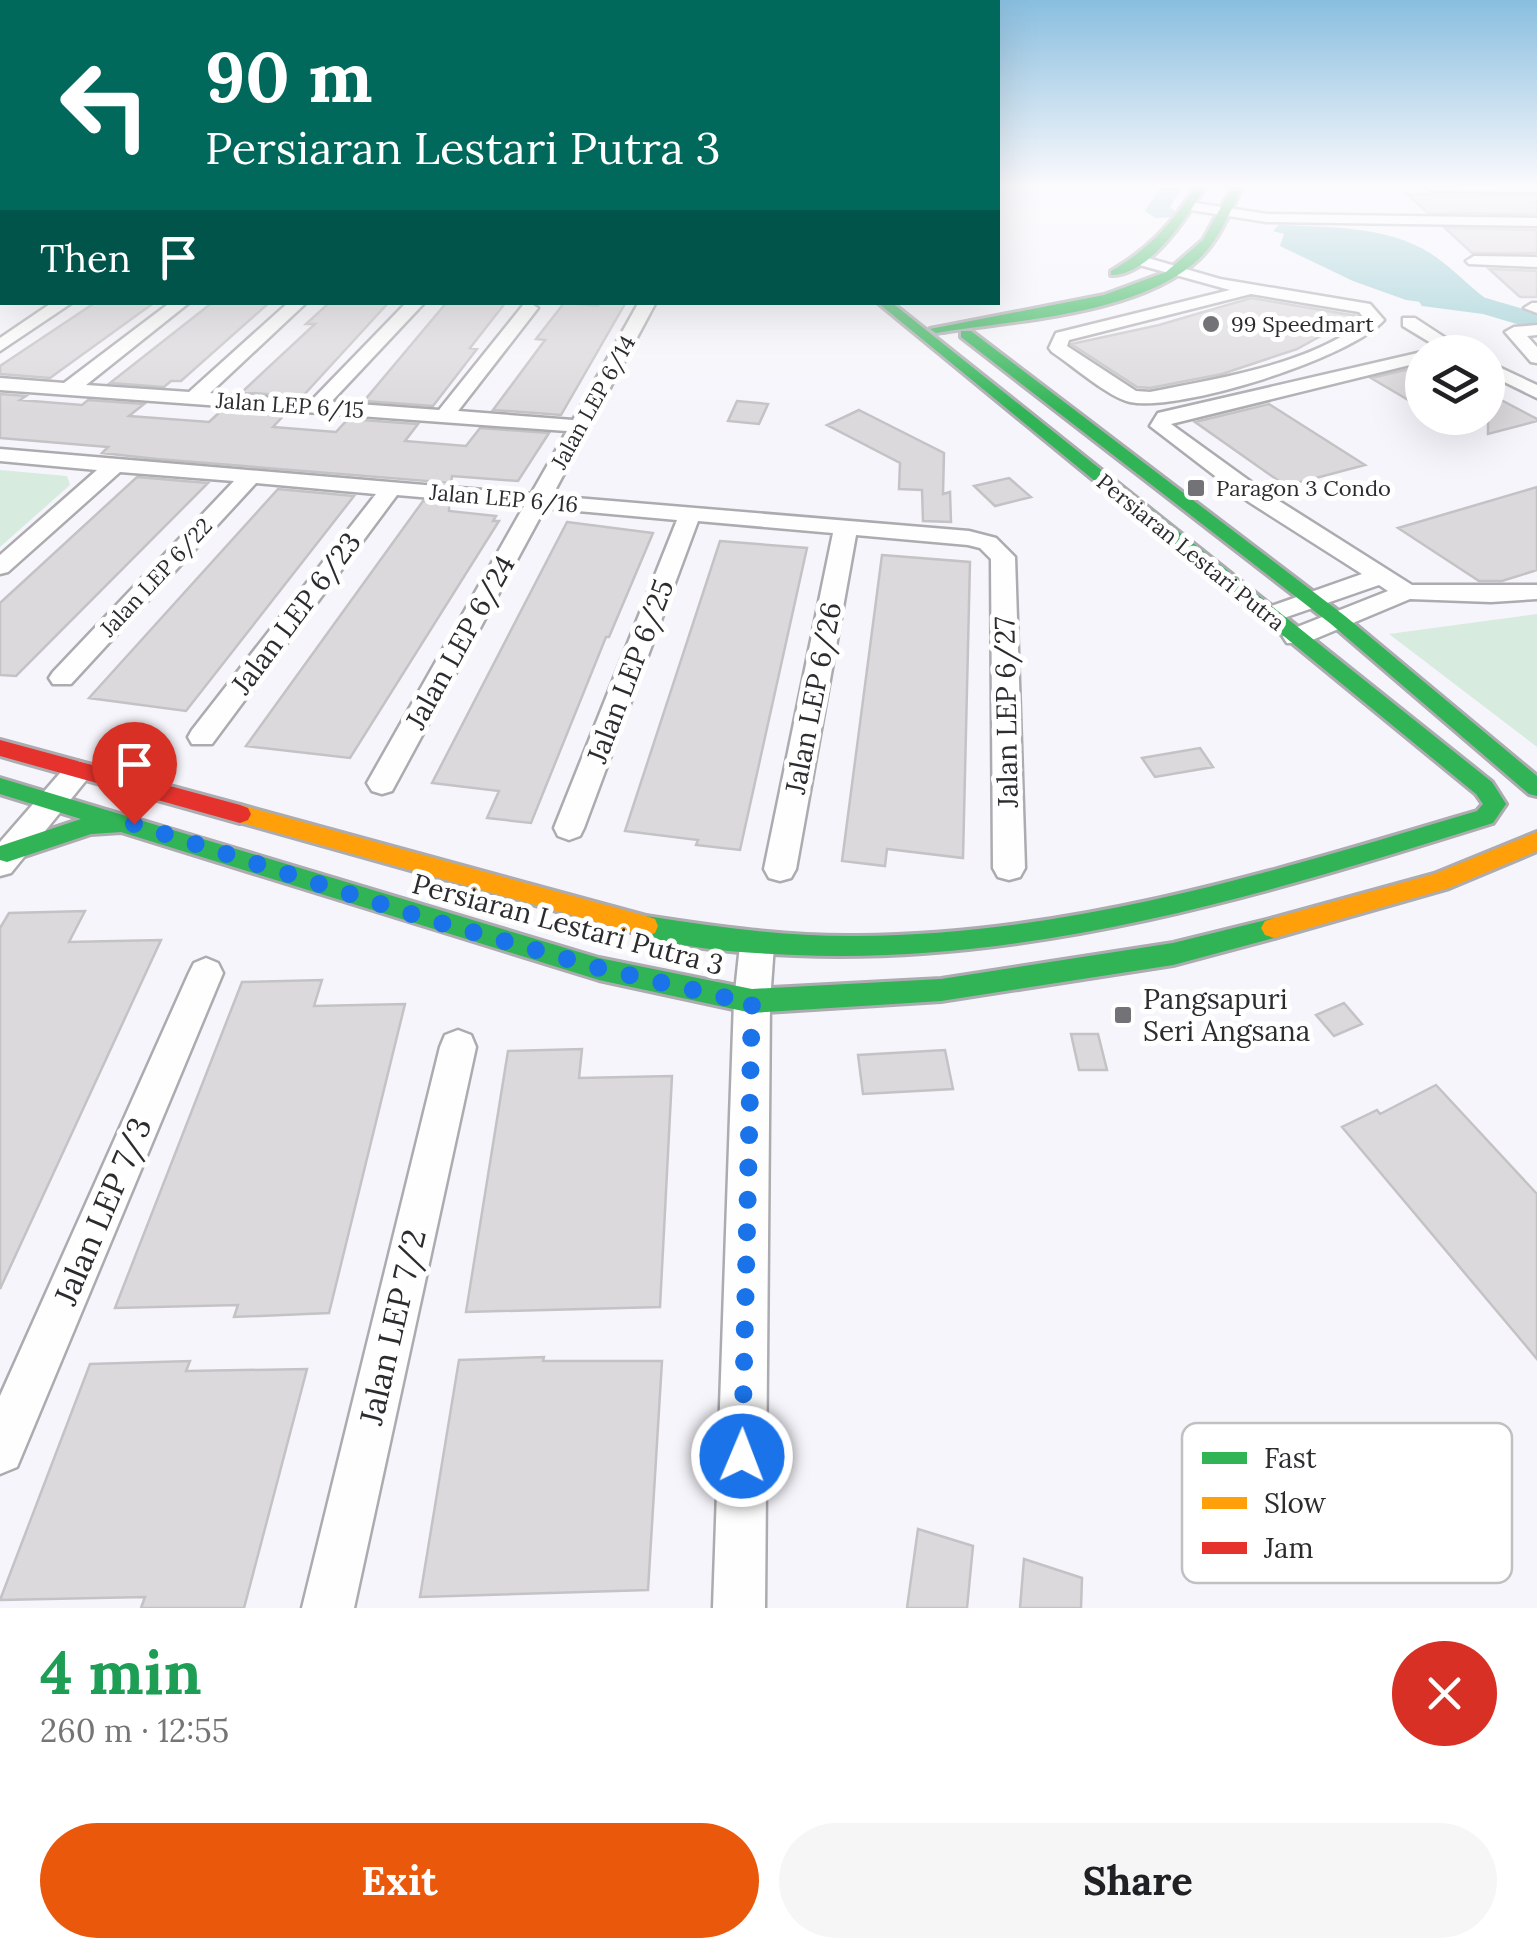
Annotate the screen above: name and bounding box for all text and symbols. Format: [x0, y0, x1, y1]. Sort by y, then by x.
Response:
text: 90 m [205, 32, 373, 121]
icon: left [40, 40, 170, 170]
text: Persiaran Lestari Putra 3 [205, 119, 721, 176]
icon: arrive [151, 230, 206, 285]
text: Then [40, 234, 131, 282]
place label: 99 Speedmart [1231, 310, 1374, 338]
marker: 99 Speedmart [1200, 313, 1222, 335]
street label: Jalan LEP 6/14 [544, 330, 641, 474]
map controls [1405, 335, 1505, 435]
button: layers [1405, 335, 1505, 435]
street label: Jalan LEP 6/15 [214, 386, 365, 424]
street label: Persiaran Lestari Putra [1091, 467, 1291, 637]
place label: Paragon 3 Condo [1216, 474, 1391, 502]
street label: Jalan LEP 6/16 [428, 477, 579, 518]
marker: Paragon 3 Condo [1185, 477, 1207, 499]
street label: Jalan LEP 6/22 [93, 512, 218, 643]
street label: Jalan LEP 6/23 [223, 525, 369, 702]
street label: Jalan LEP 6/24 [397, 549, 522, 736]
street label: Jalan LEP 6/25 [578, 574, 681, 769]
street label: Jalan LEP 6/26 [777, 599, 849, 798]
street label: Jalan LEP 6/27 [986, 616, 1026, 809]
pin [92, 722, 177, 825]
icon: arrive [107, 737, 162, 792]
street label: Persiaran Lestari Putra 3 [408, 865, 728, 983]
place label: Pangsapuri Seri Angsana [1143, 981, 1310, 1049]
marker: Pangsapuri Seri Angsana [1112, 1004, 1134, 1026]
street label: Jalan LEP 7/3 [44, 1111, 160, 1312]
street label: Jalan LEP 7/2 [350, 1225, 435, 1429]
position arrow [690, 1404, 794, 1508]
legend [1182, 1423, 1512, 1583]
text: Fast [1264, 1440, 1317, 1476]
text: Slow [1264, 1485, 1327, 1521]
text: Jam [1263, 1530, 1314, 1566]
text: 4 min [40, 1634, 202, 1710]
button: close [1392, 1641, 1497, 1746]
text: 260 m · 12:55 [40, 1710, 229, 1751]
button: Exit [40, 1823, 759, 1938]
button: Share [779, 1823, 1497, 1938]

